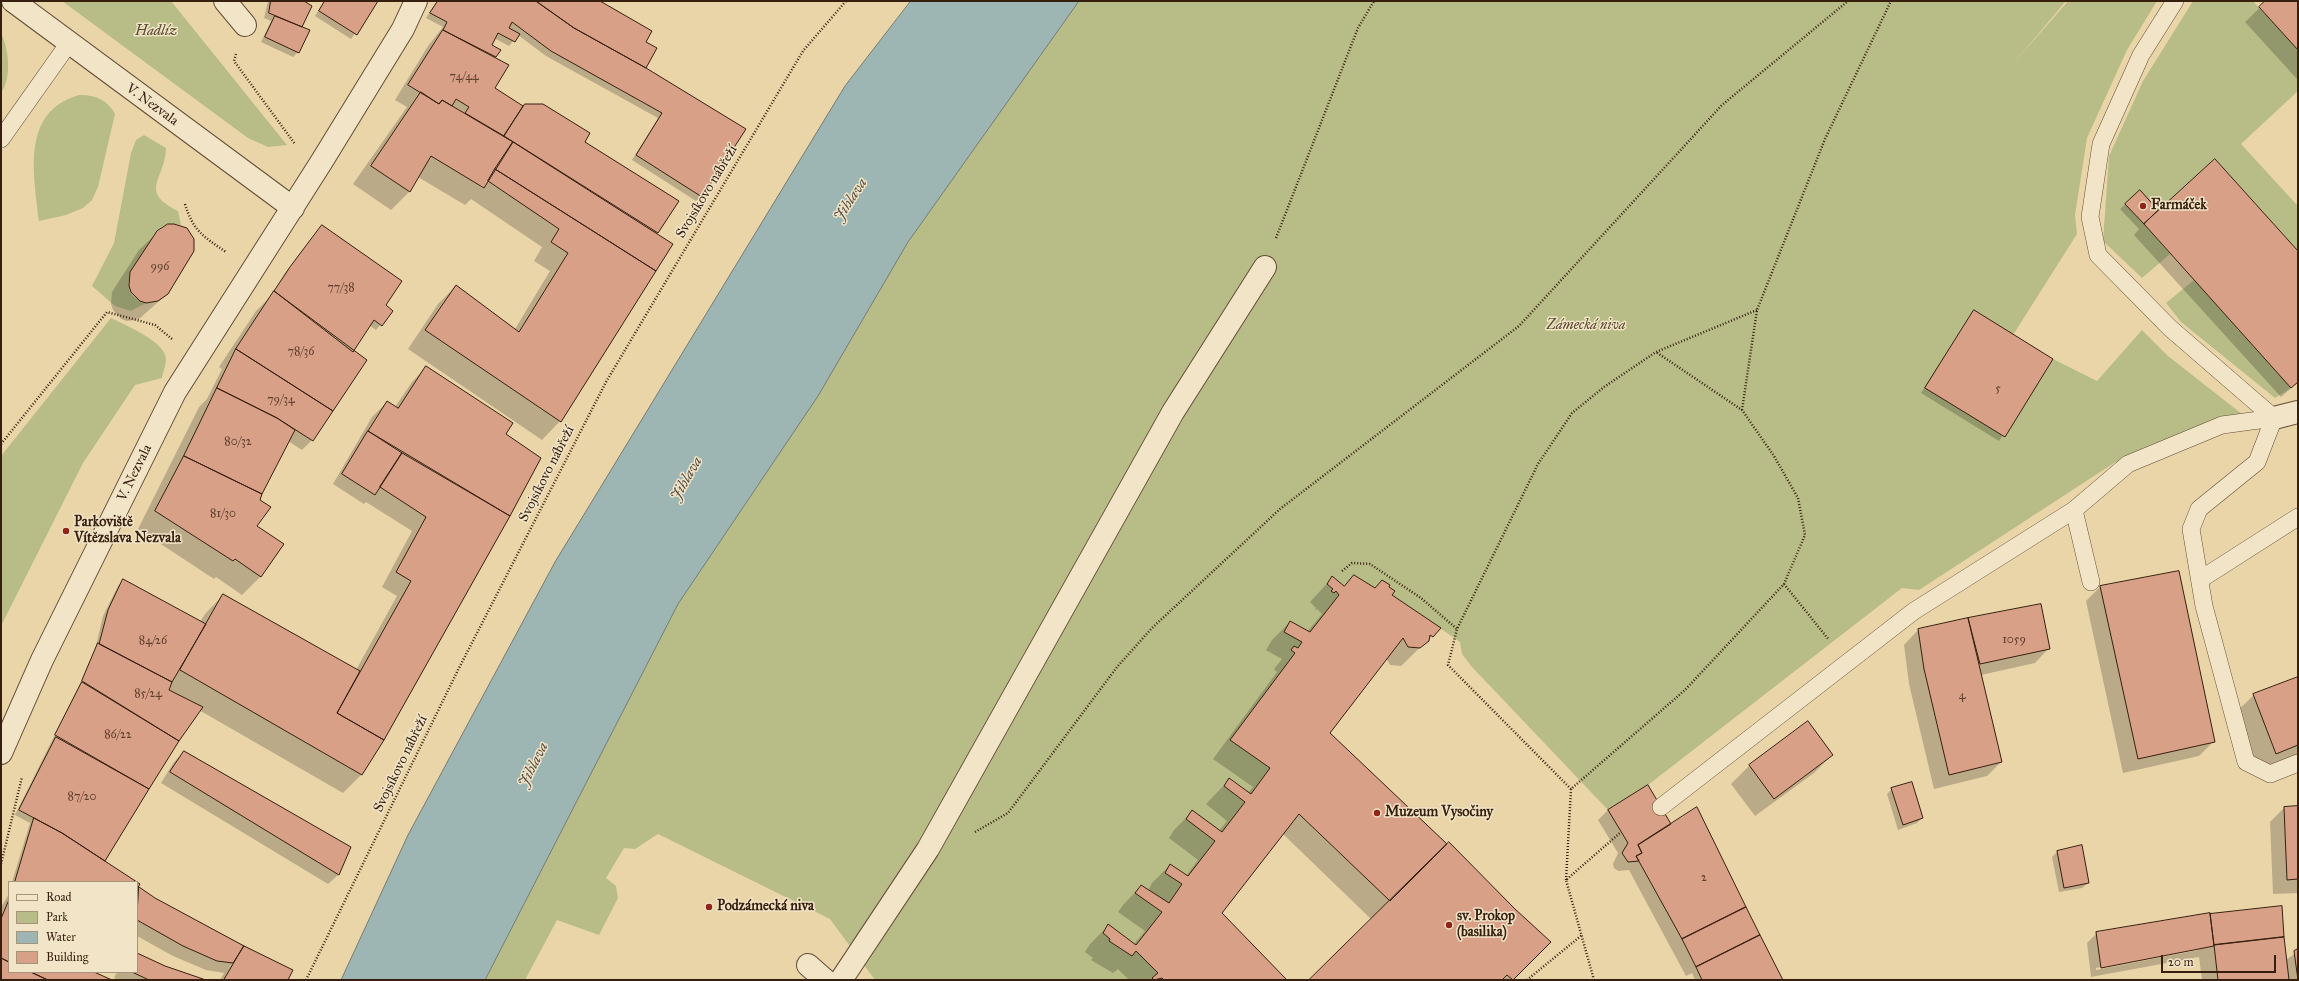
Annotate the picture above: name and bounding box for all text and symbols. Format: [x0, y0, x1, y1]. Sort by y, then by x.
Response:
park label: Hadlíz [135, 24, 177, 40]
house number: 74/44 [449, 70, 479, 84]
street label: V. Nezvala [122, 80, 182, 130]
street label: Svojsíkovo nábřeží [673, 142, 741, 242]
water label: Jihlava [830, 175, 872, 225]
place label: Farmáček [2151, 198, 2207, 214]
marker: Farmáček [2138, 201, 2148, 211]
house number: 996 [150, 260, 170, 274]
house number: 77/38 [327, 281, 355, 295]
park label: Zámecká niva [1547, 318, 1625, 334]
house number: 78/36 [288, 345, 314, 359]
house number: 5 [1995, 382, 2001, 396]
house number: 79/34 [267, 393, 295, 407]
street label: Svojsíkovo nábřeží [516, 423, 578, 525]
house number: 80/32 [224, 435, 252, 449]
street label: V. Nezvala [114, 442, 156, 504]
water label: Jihlava [667, 454, 707, 504]
house number: 81/30 [210, 507, 236, 521]
place label: Parkoviště Vítězslava Nezvala [74, 515, 181, 548]
marker: Parkoviště Vítězslava Nezvala [61, 526, 71, 536]
house number: 1059 [2002, 633, 2026, 647]
house number: 84/26 [139, 634, 167, 648]
house number: 85/24 [134, 687, 162, 701]
house number: 4 [1959, 689, 1965, 703]
street label: Svojsíkovo nábřeží [370, 713, 432, 815]
house number: 86/22 [104, 728, 132, 742]
water label: Jihlava [515, 740, 553, 790]
house number: 87/20 [68, 790, 96, 804]
place label: Muzeum Vysočiny [1385, 805, 1493, 821]
marker: Muzeum Vysočiny [1372, 808, 1382, 818]
house number: 2 [1701, 871, 1707, 885]
legend [8, 881, 138, 973]
text: Road [46, 890, 72, 904]
place label: Podzámecká niva [717, 899, 814, 915]
marker: Podzámecká niva [704, 902, 714, 912]
place label: sv. Prokop (basilika) [1457, 909, 1515, 942]
text: Park [46, 910, 68, 924]
marker: sv. Prokop (basilika) [1444, 920, 1454, 930]
text: Water [46, 930, 76, 944]
scale bar [2163, 947, 2278, 973]
text: Building [46, 950, 88, 964]
text: 20 m [2168, 955, 2194, 969]

